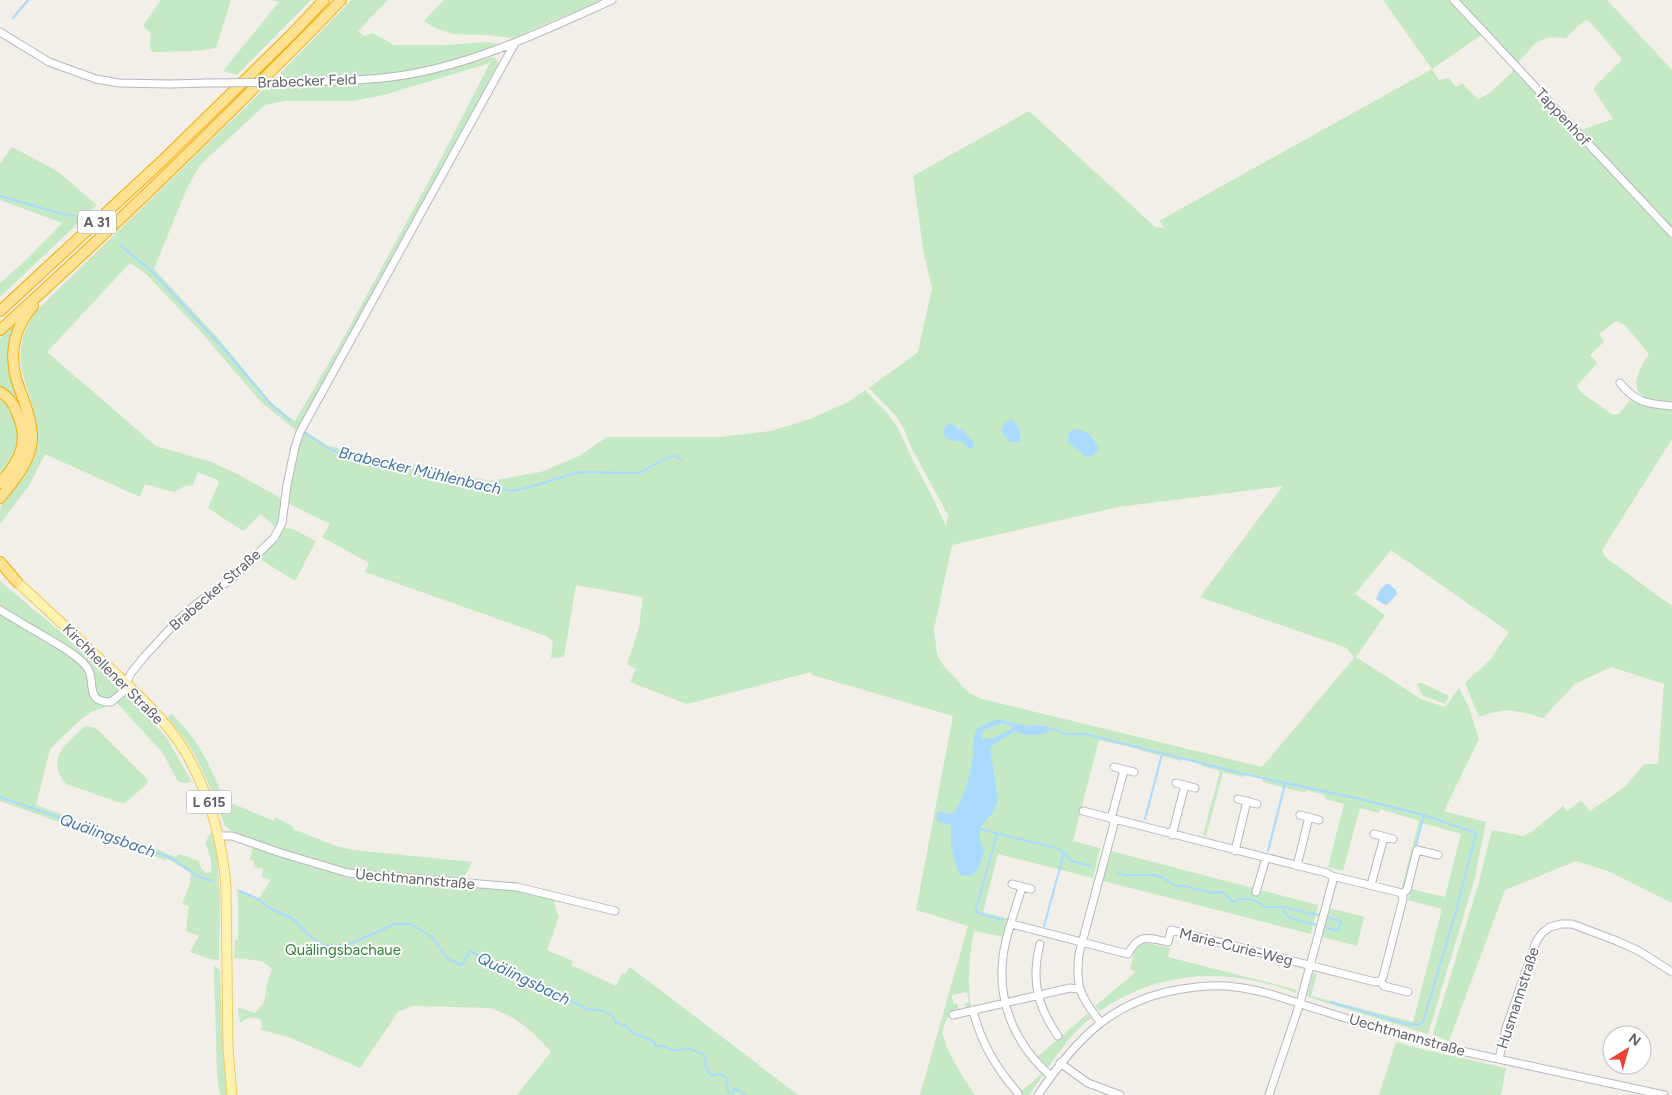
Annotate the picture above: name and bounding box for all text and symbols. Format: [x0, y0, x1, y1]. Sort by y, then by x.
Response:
street label: Brabecker Feld [257, 70, 357, 92]
street label: Tappenhof [1532, 85, 1594, 150]
road number: A 31 [78, 210, 116, 233]
water label: Brabecker Mühlenbach [337, 443, 503, 498]
street label: Brabecker Straße [166, 545, 264, 635]
street label: Kirchhellener Straße [59, 620, 167, 728]
road number: L 615 [186, 790, 232, 814]
water label: Quälingsbach [57, 809, 158, 862]
street label: Uechtmannstraße [354, 865, 476, 893]
street label: Marie-Curie-Weg [1177, 924, 1295, 970]
park label: Quälingsbachaue [285, 941, 401, 959]
street label: Husmannstraße [1493, 945, 1543, 1051]
water label: Quälingsbach [475, 948, 573, 1009]
street label: Uechtmannstraße [1347, 1010, 1467, 1060]
north arrow [1602, 1025, 1652, 1075]
text: N [1625, 1030, 1644, 1050]

